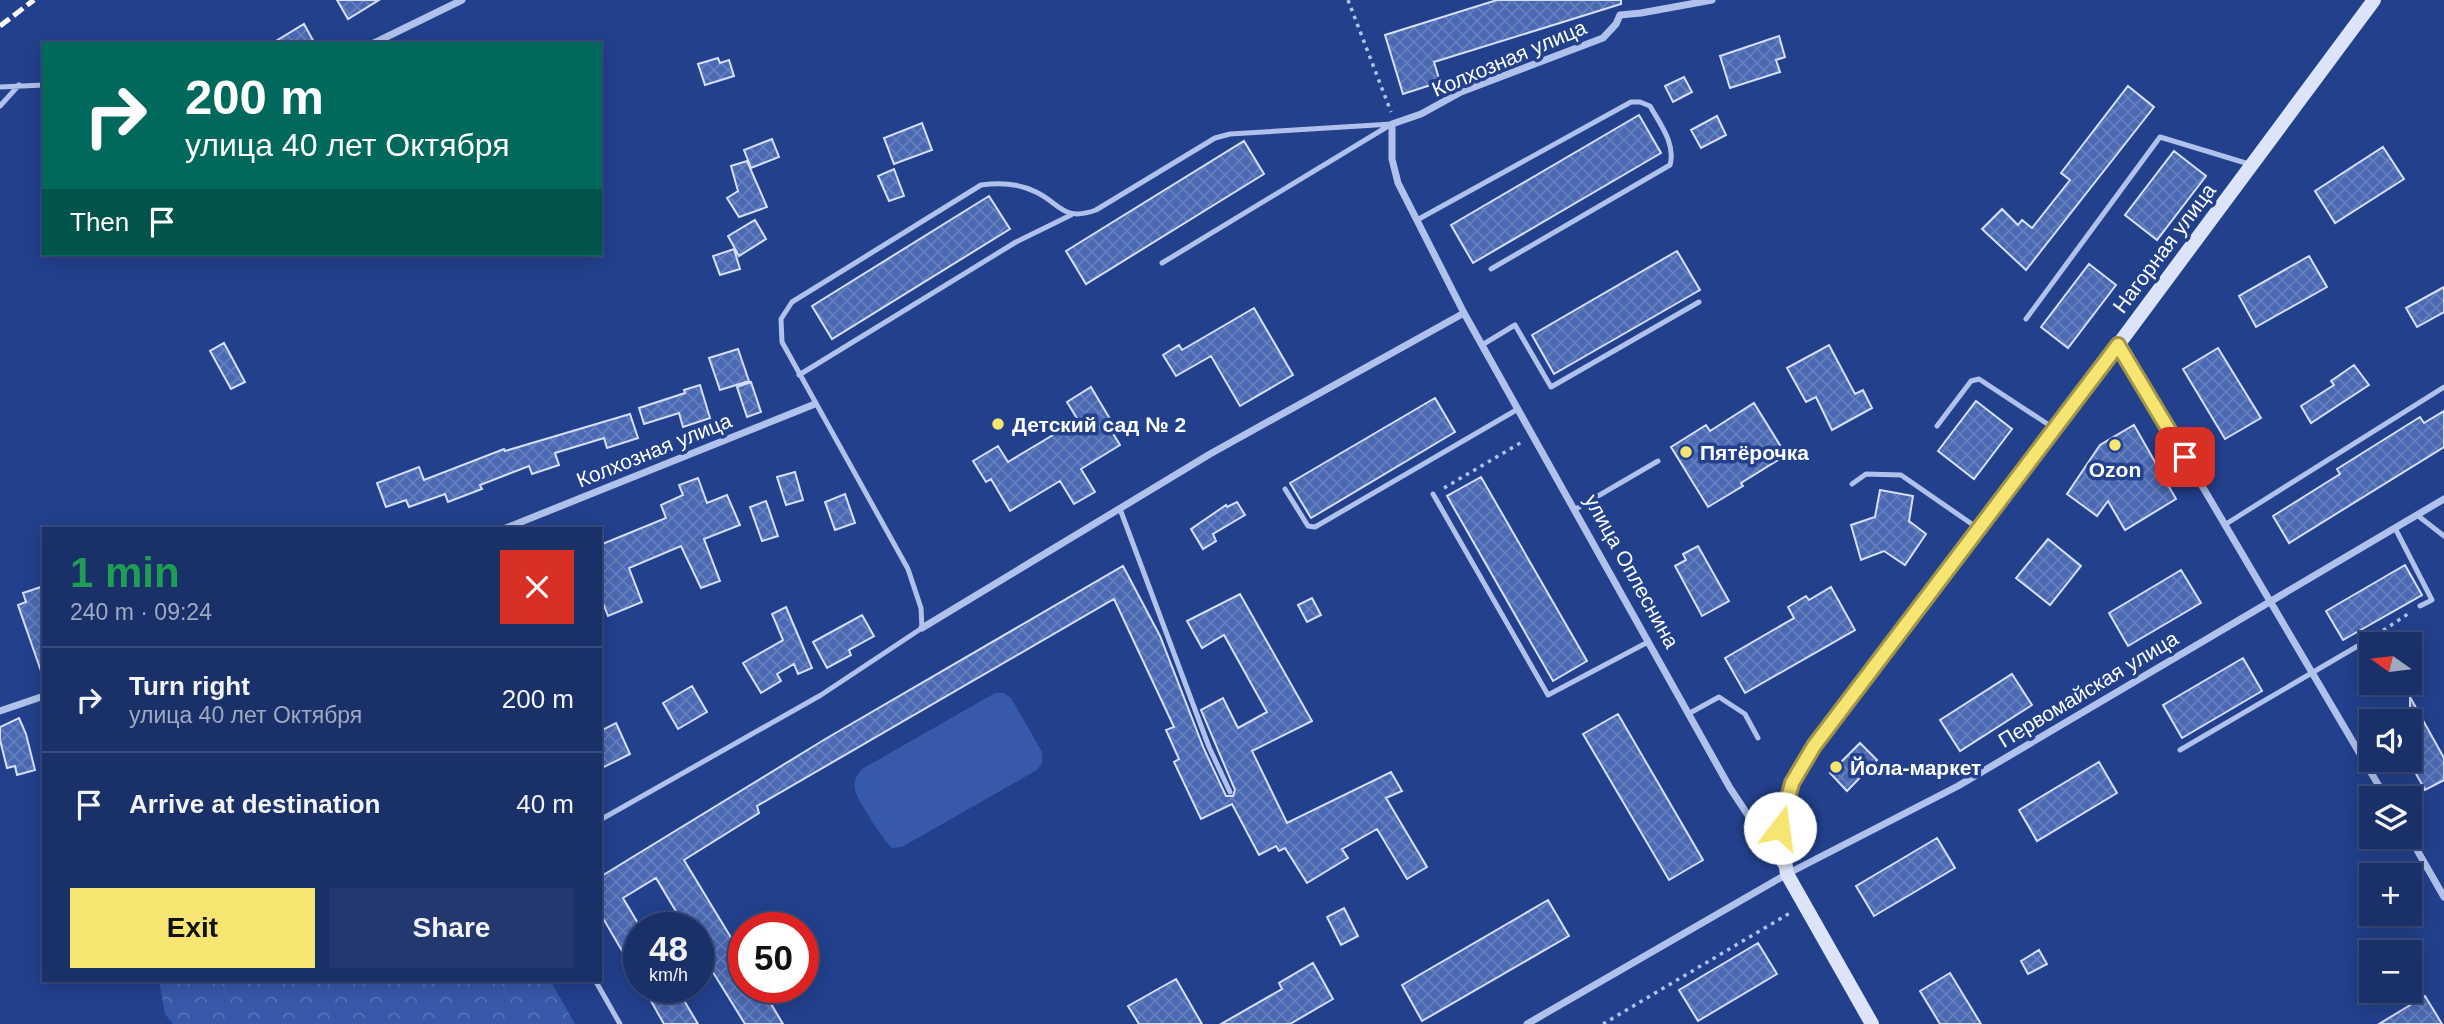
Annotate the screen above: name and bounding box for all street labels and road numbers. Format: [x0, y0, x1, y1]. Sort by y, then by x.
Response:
street label: Колхозная улица [1428, 15, 1590, 101]
street label: Нагорная улица [2108, 179, 2220, 317]
street label: Колхозная улица [573, 408, 735, 492]
street label: улица Оплеснина [1580, 490, 1684, 652]
street label: Первомайская улица [1994, 626, 2182, 752]

